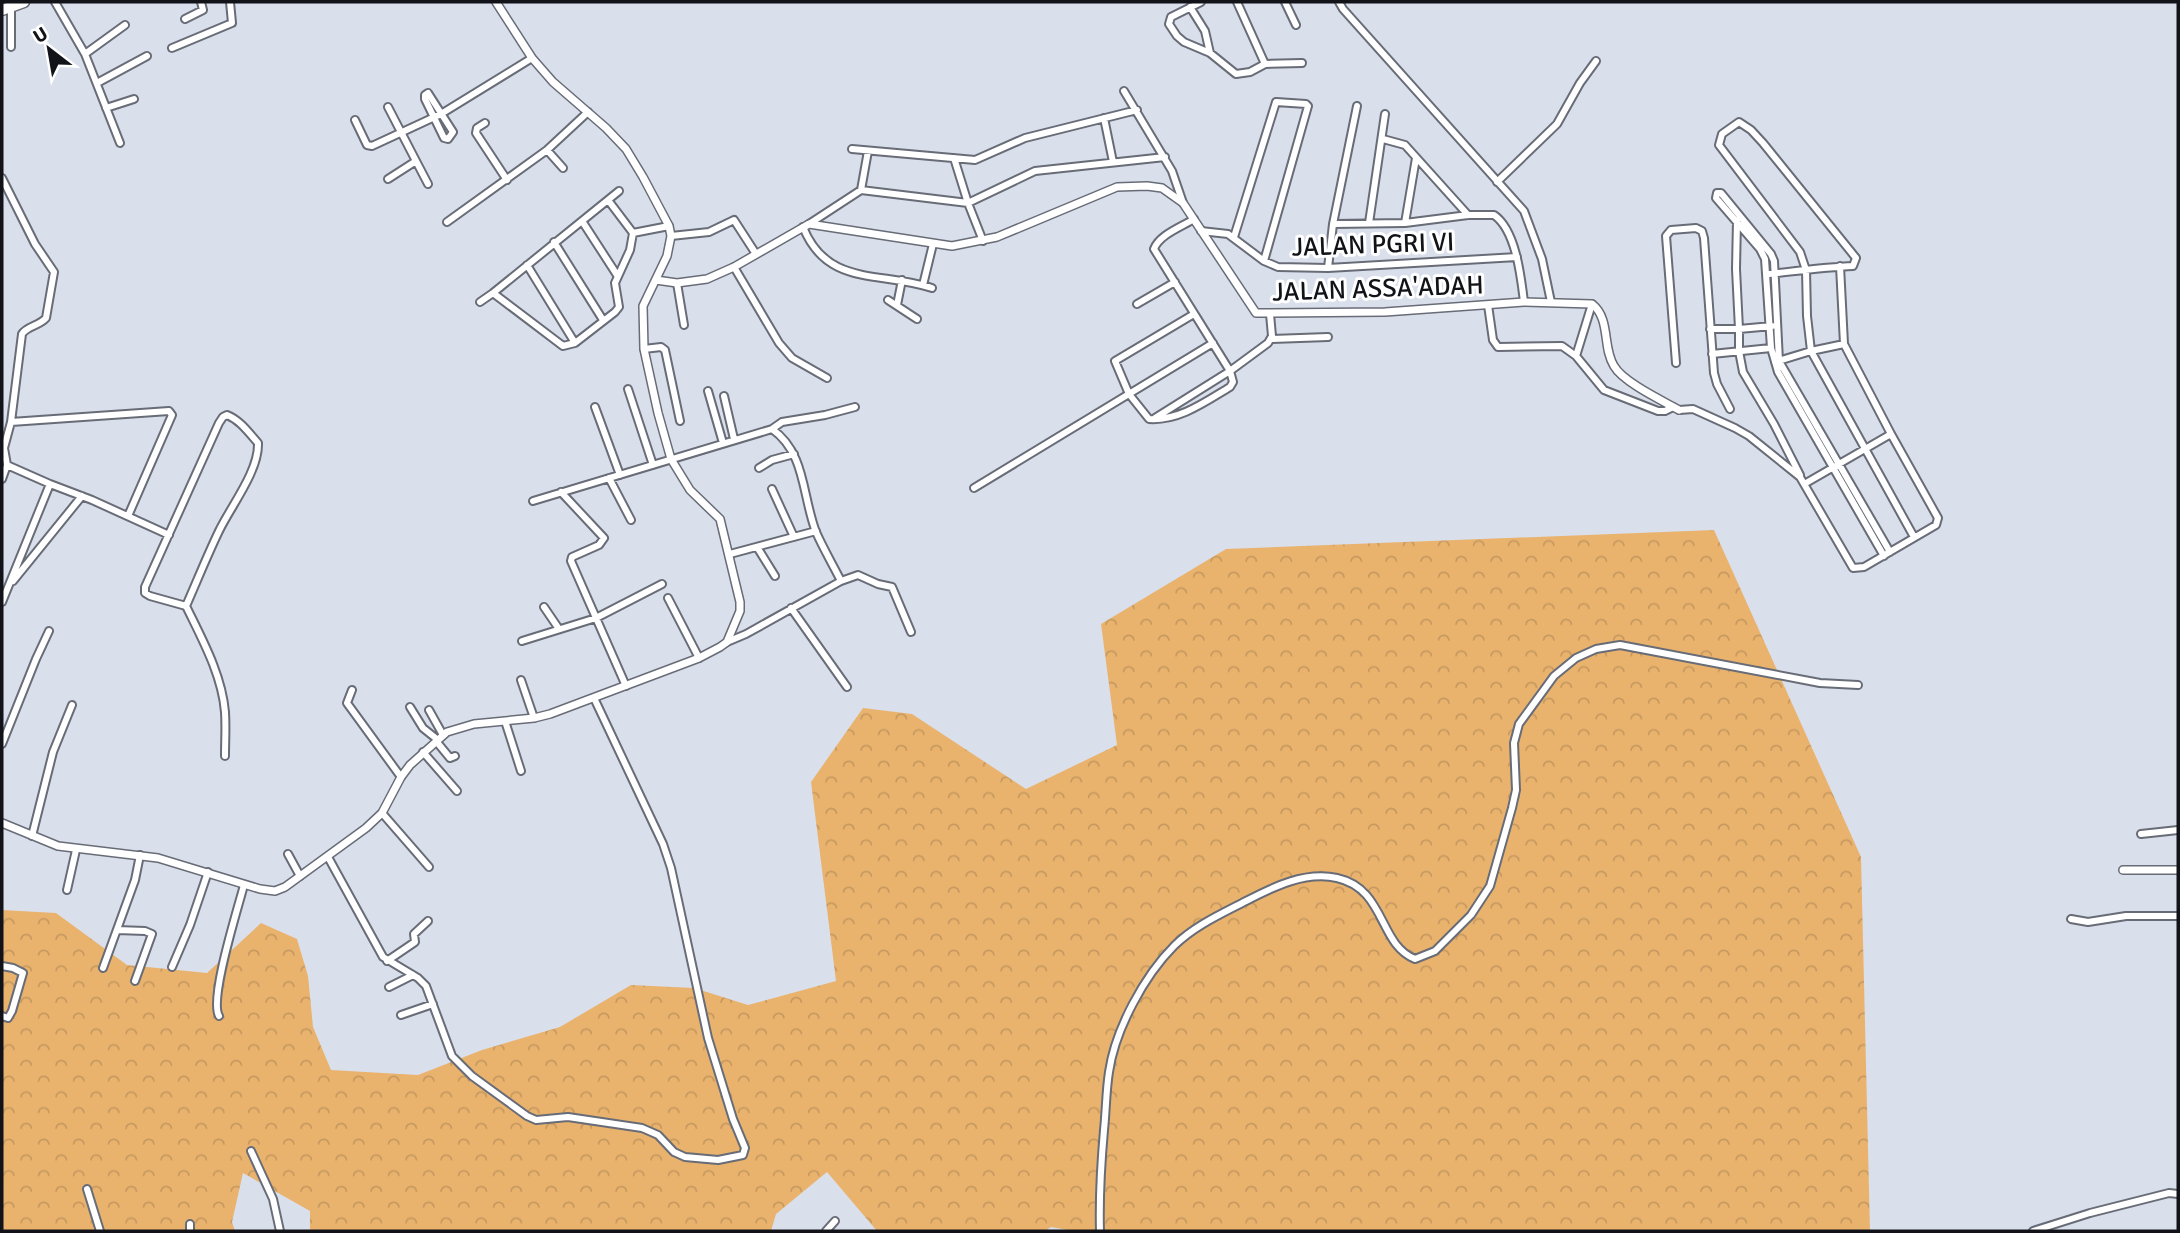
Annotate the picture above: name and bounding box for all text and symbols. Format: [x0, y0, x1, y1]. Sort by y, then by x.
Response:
north arrow [14, 14, 84, 84]
text: U [29, 22, 52, 49]
street label: JALAN PGRI VI [1291, 226, 1455, 264]
street label: JALAN ASSA'ADAH [1272, 269, 1484, 309]

